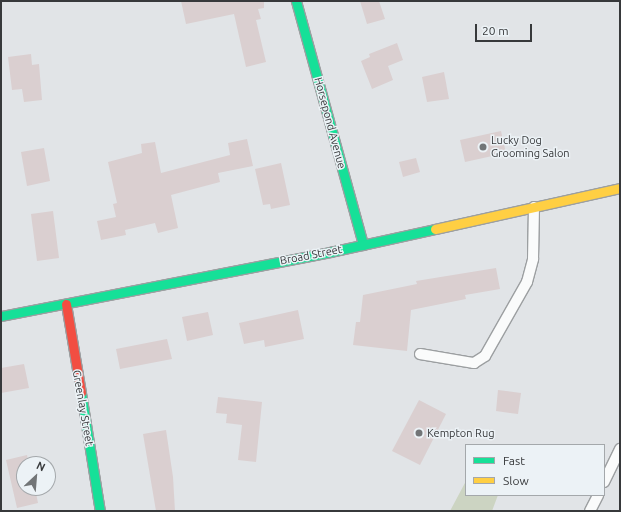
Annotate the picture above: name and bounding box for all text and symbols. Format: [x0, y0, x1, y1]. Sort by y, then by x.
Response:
scale bar [477, 16, 534, 42]
text: 20 m [482, 24, 509, 37]
street label: Horsepond Avenue [311, 76, 349, 170]
place label: Lucky Dog Grooming Salon [491, 134, 570, 160]
marker: Lucky Dog Grooming Salon [478, 142, 488, 152]
street label: Broad Street [279, 243, 343, 267]
street label: Greenlay Street [70, 369, 96, 447]
place label: Kempton Rug [427, 426, 495, 440]
marker: Kempton Rug [414, 428, 424, 438]
legend [465, 444, 605, 496]
text: Fast [503, 454, 525, 467]
north arrow [16, 456, 56, 496]
text: N [34, 459, 47, 473]
text: Slow [503, 474, 529, 487]

